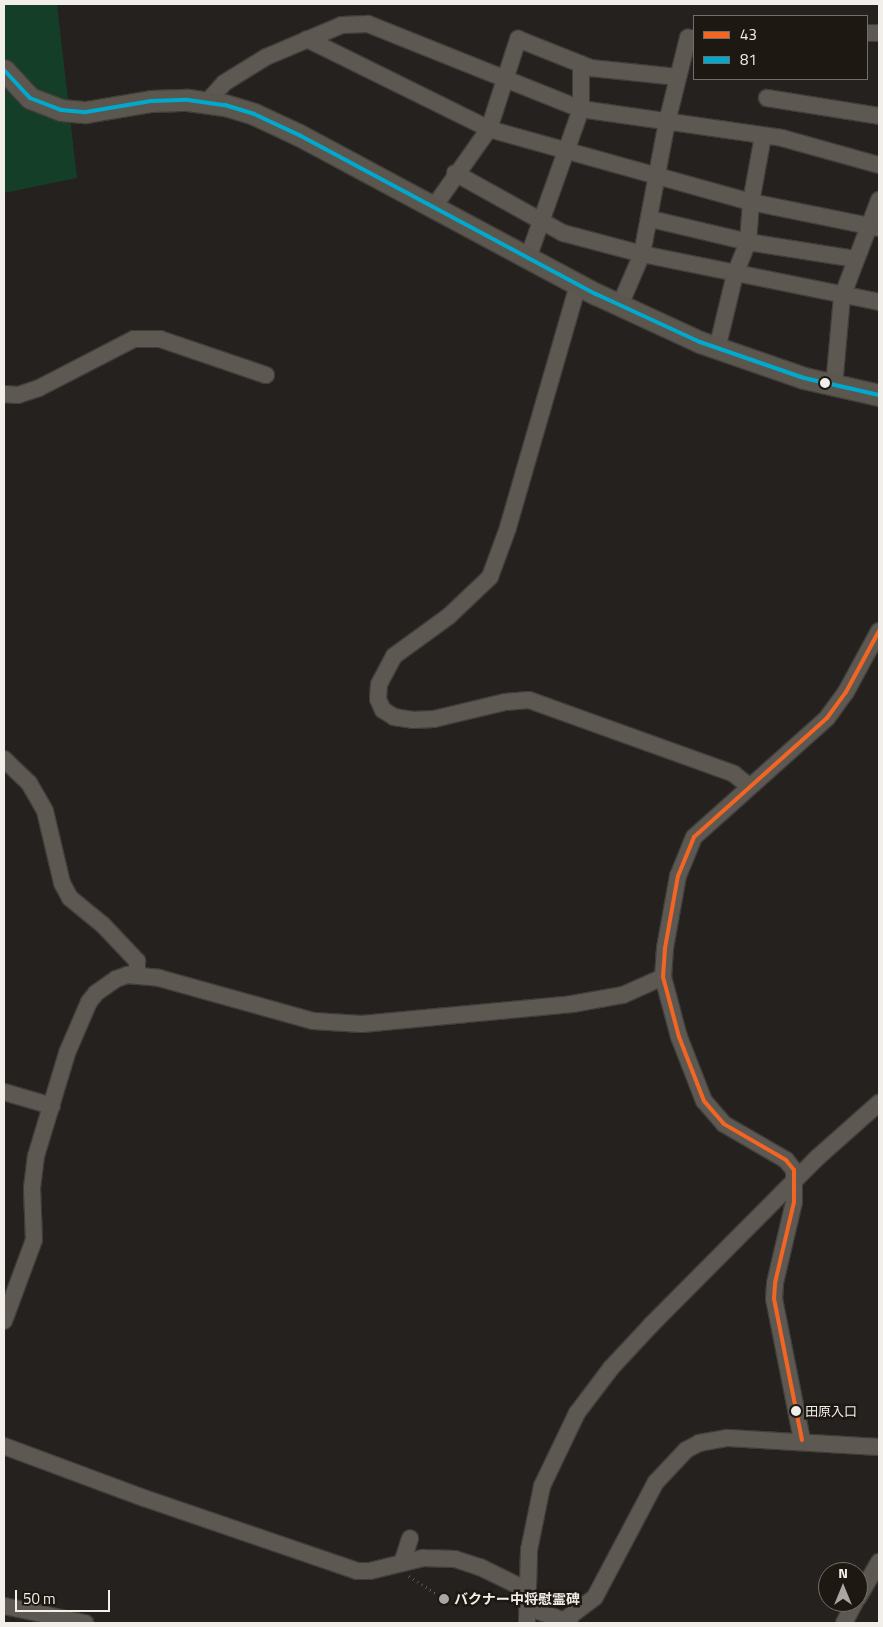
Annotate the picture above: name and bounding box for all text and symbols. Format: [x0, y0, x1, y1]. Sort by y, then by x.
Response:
legend [693, 15, 868, 80]
text: 43 [740, 23, 757, 46]
text: 81 [740, 48, 757, 71]
unlabelled marker [820, 378, 830, 388]
place label: 田原入口 [805, 1403, 857, 1419]
marker: 田原入口 [791, 1406, 801, 1416]
north arrow [818, 1562, 868, 1612]
text: N [838, 1562, 848, 1583]
scale bar [18, 1580, 112, 1612]
text: 50 m [23, 1587, 56, 1610]
place label: バクナー中将慰霊碑 [454, 1591, 580, 1607]
marker: バクナー中将慰霊碑 [438, 1593, 450, 1605]

